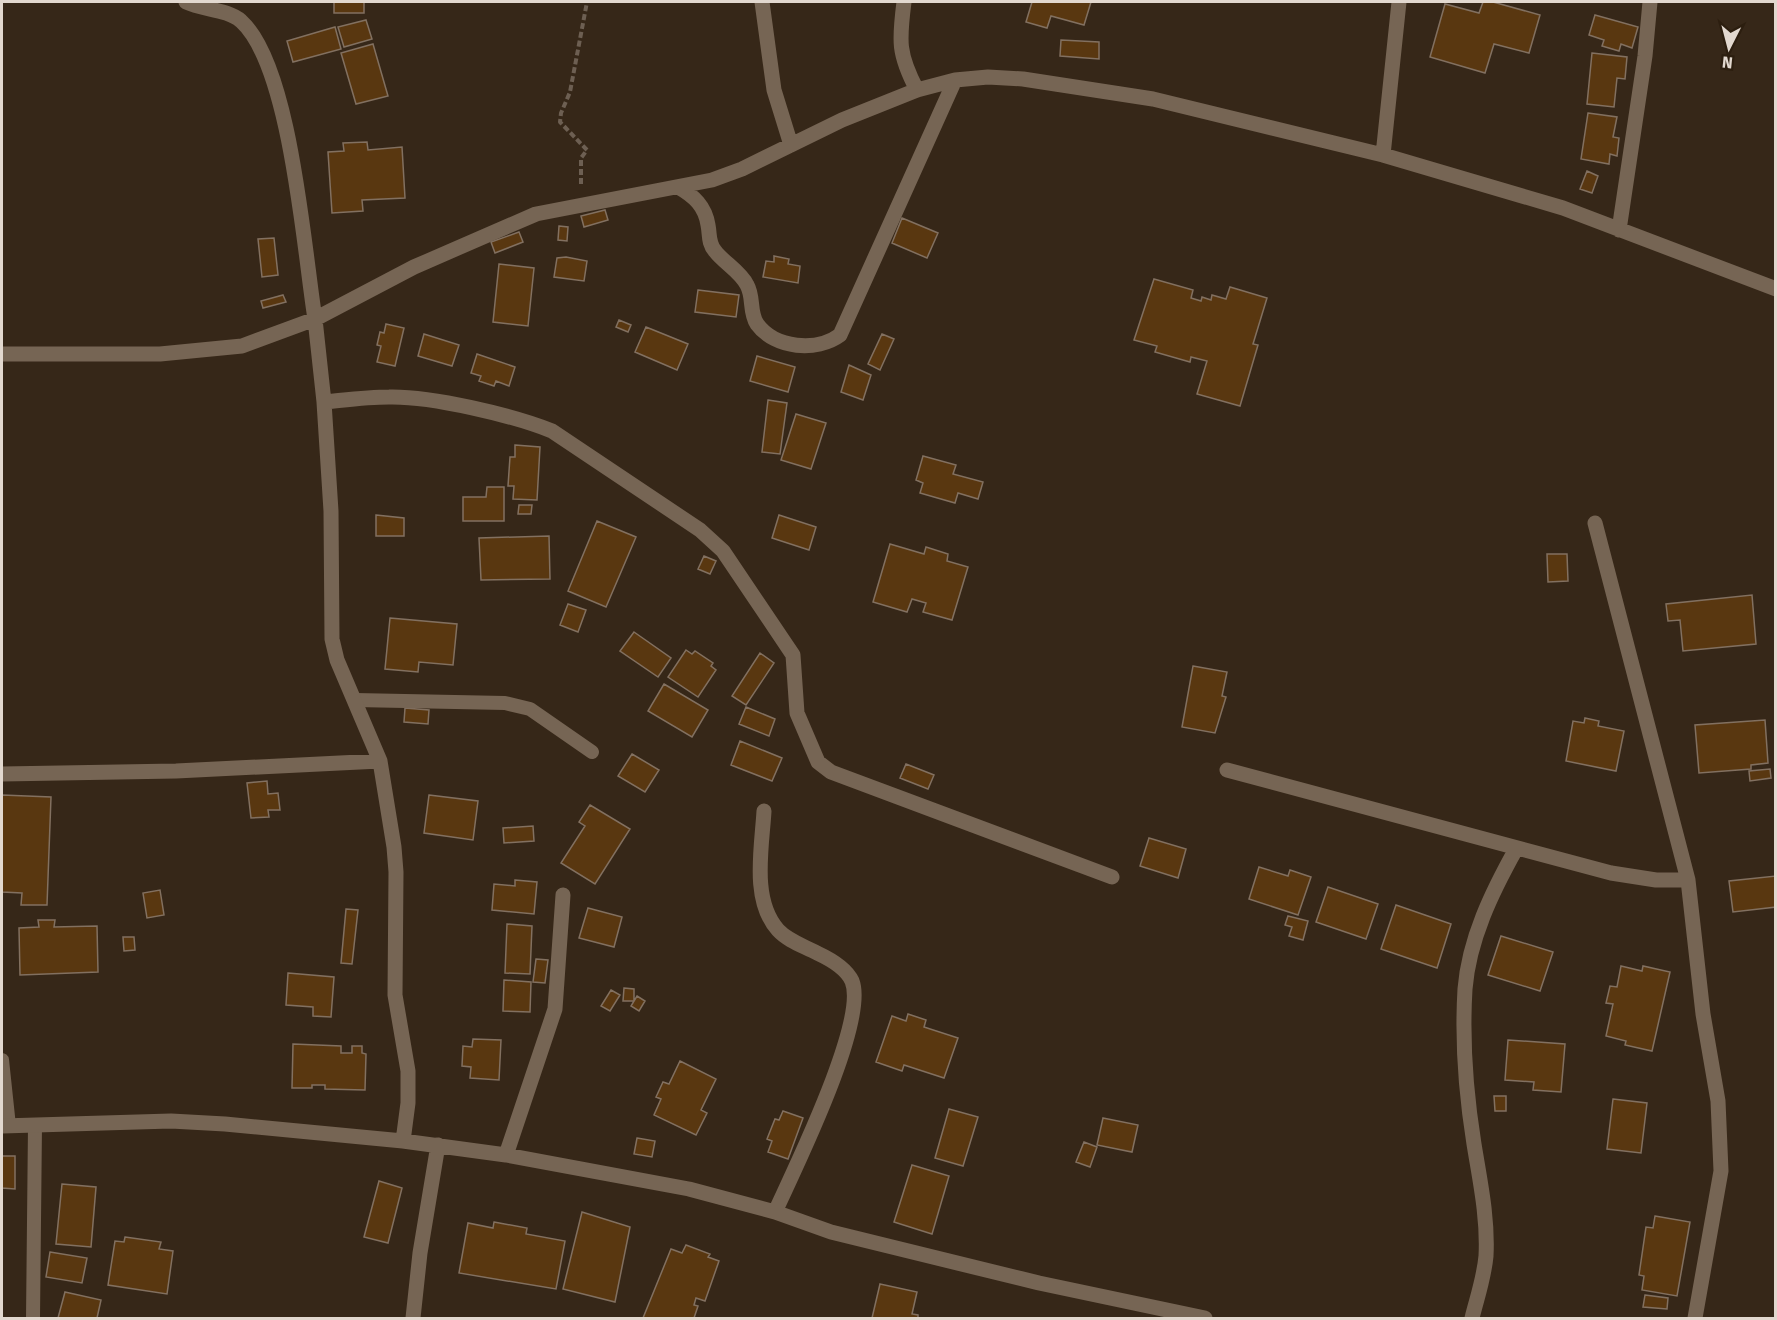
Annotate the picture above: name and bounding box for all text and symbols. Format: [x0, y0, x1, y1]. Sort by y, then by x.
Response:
north arrow [1699, 18, 1759, 78]
text: N [1721, 52, 1734, 72]

